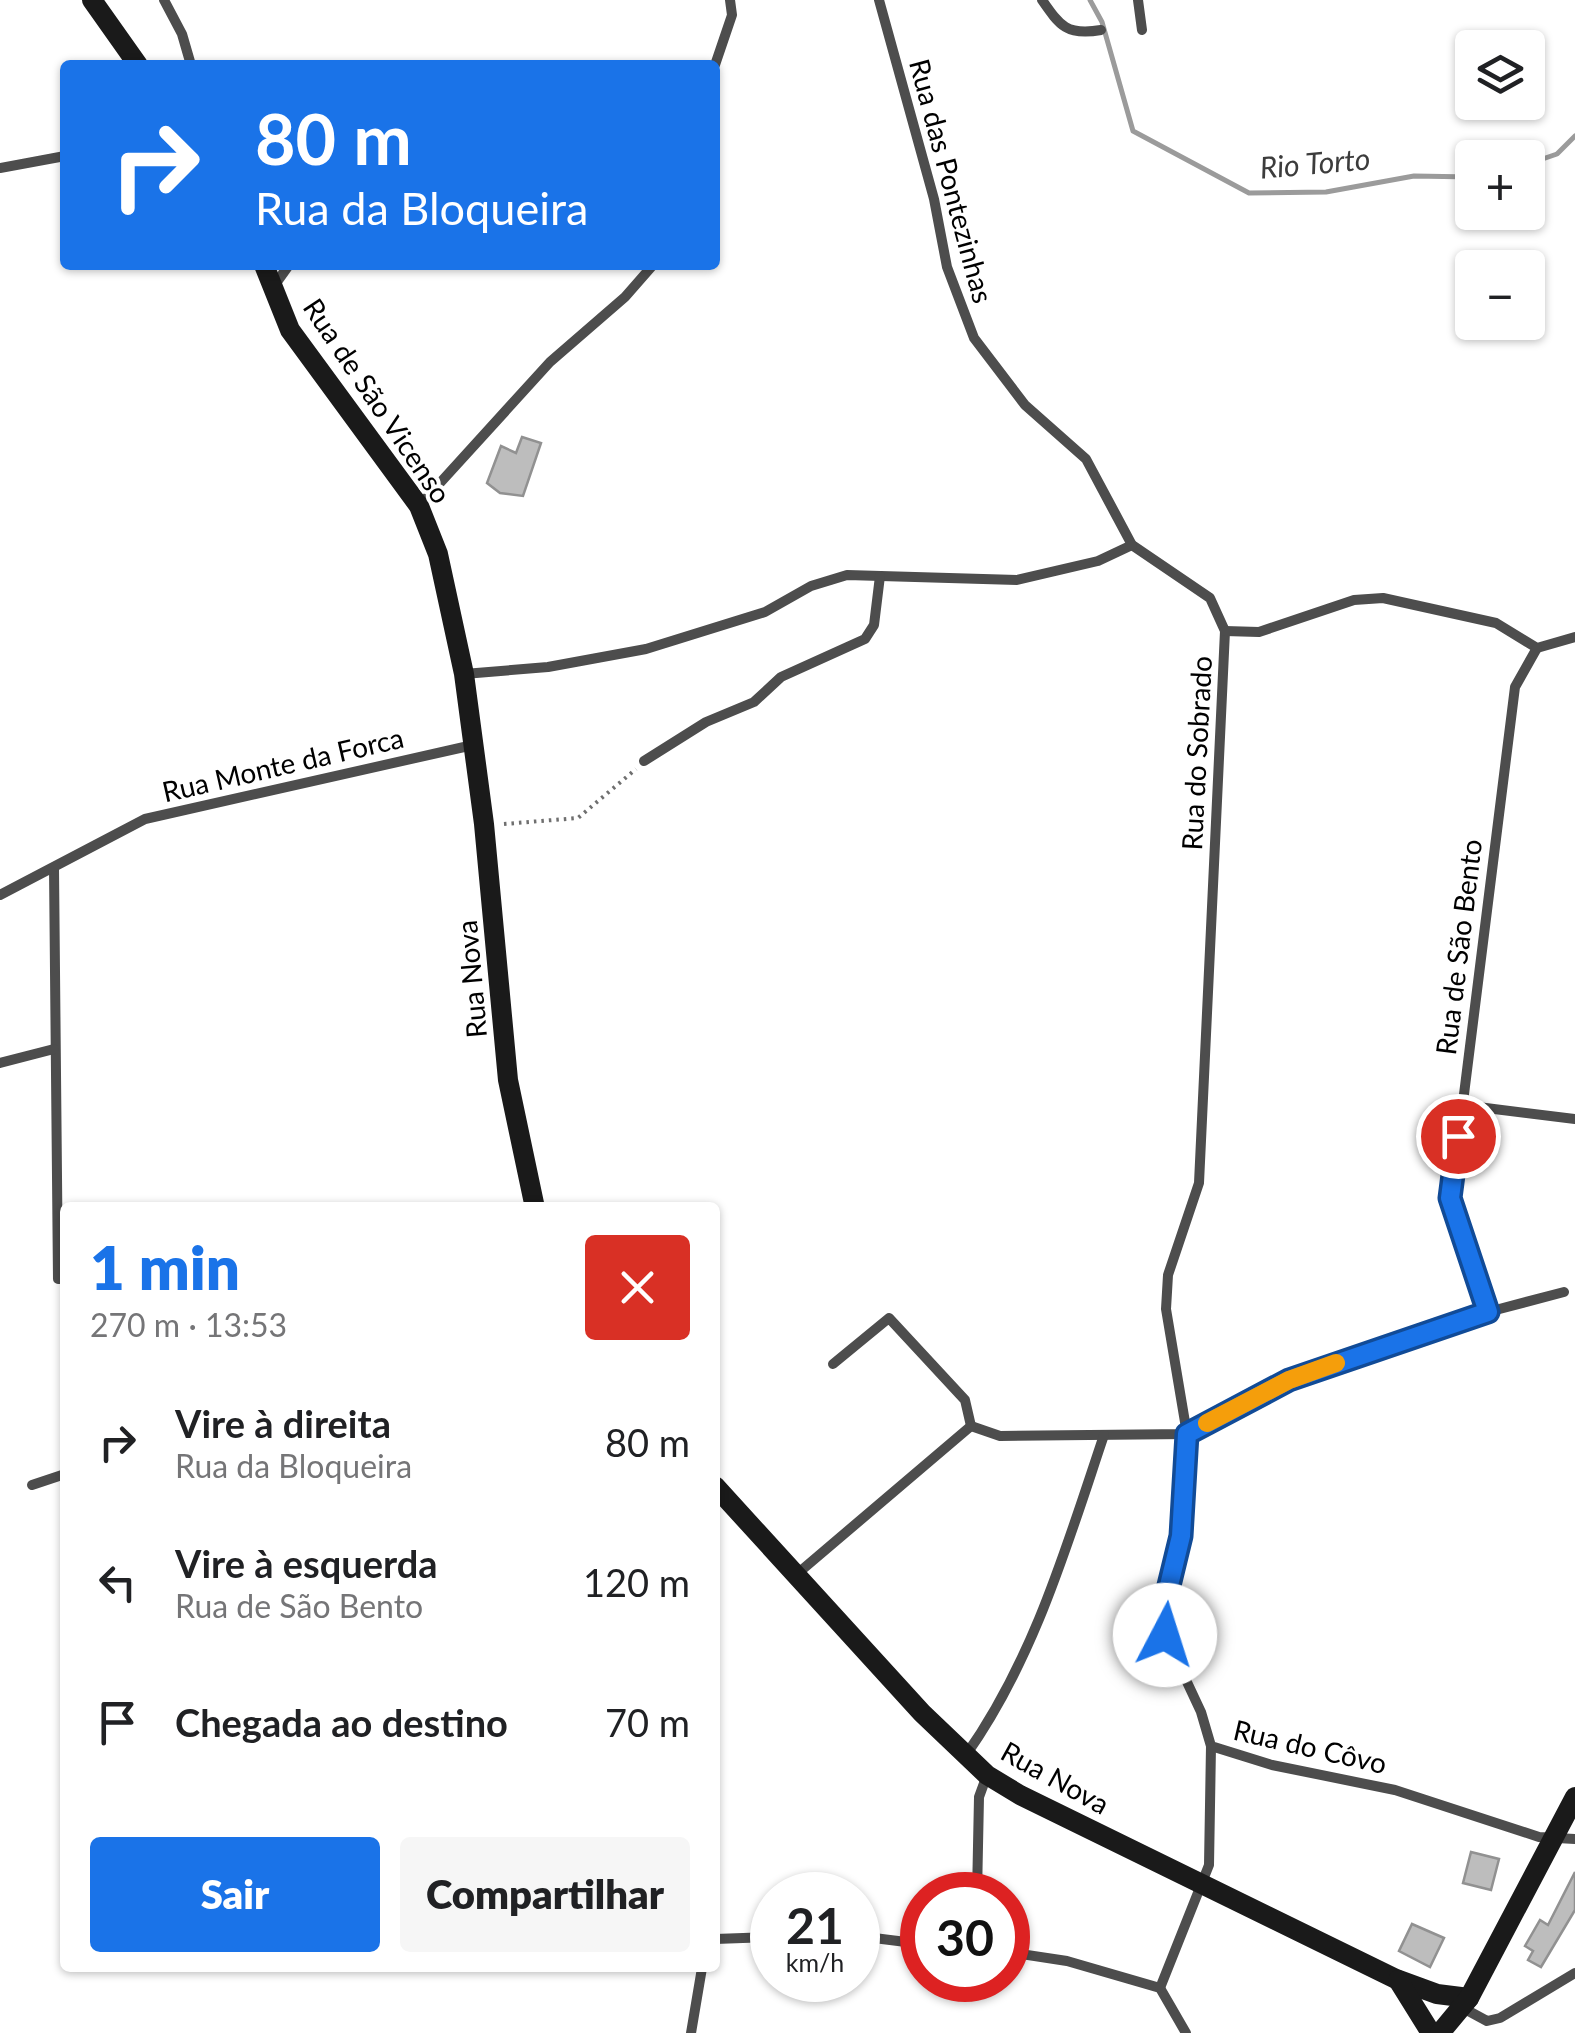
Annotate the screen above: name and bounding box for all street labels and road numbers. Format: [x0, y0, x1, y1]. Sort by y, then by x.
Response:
street label: Rua das Pontezinhas [903, 55, 1001, 307]
street label: Rua de São Vicenso [297, 292, 459, 509]
street label: Rua do Sobrado [1174, 655, 1218, 851]
street label: Rua Monte da Forca [159, 720, 407, 808]
street label: Rua de São Bento [1428, 837, 1488, 1057]
street label: Rua Nova [449, 919, 493, 1039]
street label: Rua do Côvo [1230, 1712, 1390, 1780]
street label: Rua Nova [996, 1734, 1115, 1821]

